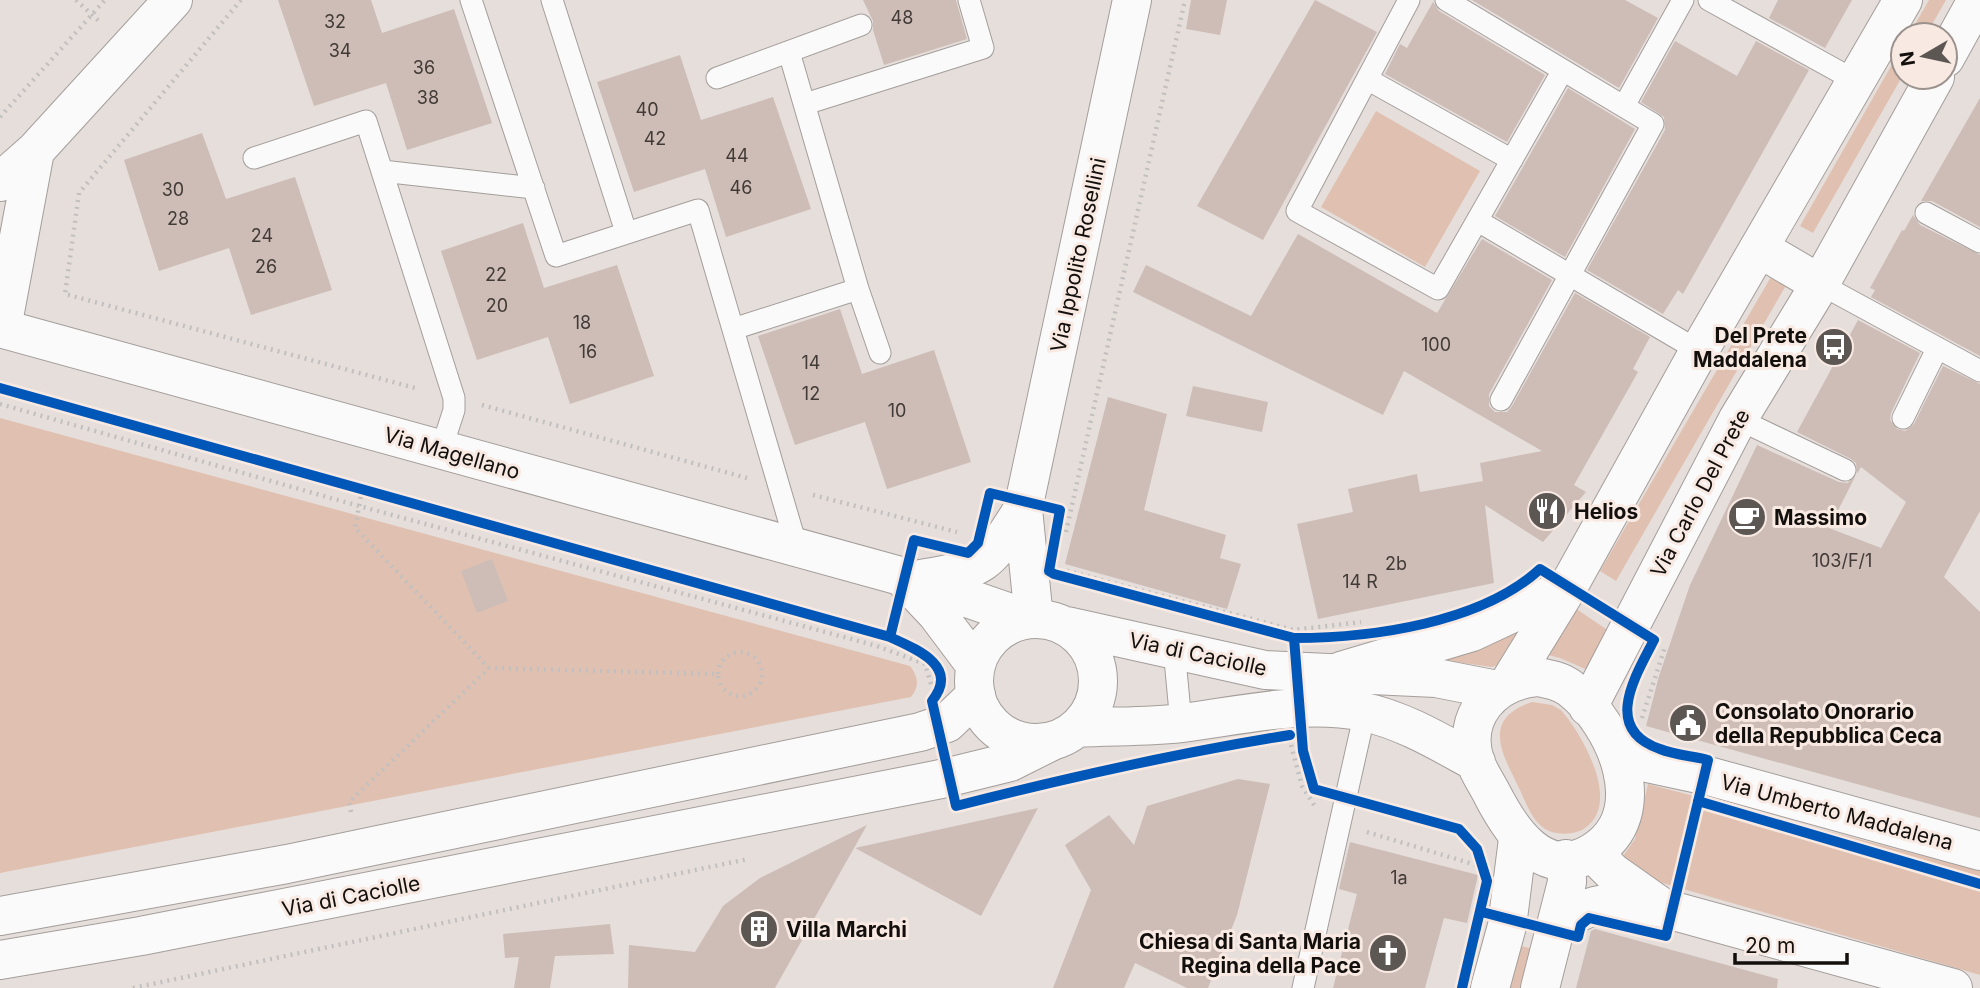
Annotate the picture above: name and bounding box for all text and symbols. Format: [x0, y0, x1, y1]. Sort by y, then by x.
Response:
house number: 48 [891, 7, 913, 28]
house number: 32 [324, 11, 346, 32]
north arrow [1889, 21, 1959, 91]
house number: 34 [329, 40, 351, 61]
text: N [1895, 50, 1920, 68]
house number: 36 [413, 57, 435, 78]
house number: 38 [417, 87, 439, 108]
house number: 40 [636, 99, 658, 120]
house number: 42 [644, 128, 666, 149]
house number: 44 [725, 145, 749, 166]
street label: Via Ippolito Rosellini [1045, 155, 1111, 355]
house number: 46 [730, 177, 752, 198]
house number: 30 [162, 179, 184, 200]
house number: 28 [167, 208, 189, 229]
house number: 24 [251, 225, 273, 246]
house number: 26 [255, 256, 277, 277]
house number: 22 [485, 264, 507, 285]
house number: 20 [486, 295, 508, 316]
house number: 18 [573, 312, 591, 333]
place label: Del Prete Maddalena [1693, 323, 1807, 372]
bus stop icon: Del Prete Maddalena [1813, 326, 1855, 368]
house number: 100 [1421, 334, 1451, 355]
house number: 16 [579, 341, 597, 362]
house number: 14 [802, 352, 820, 373]
house number: 12 [802, 383, 820, 404]
house number: 10 [888, 400, 906, 421]
street label: Via Carlo Del Prete [1645, 405, 1755, 581]
street label: Via Magellano [381, 422, 523, 484]
restaurant icon: Helios [1526, 490, 1568, 532]
cafe icon: Massimo [1726, 496, 1768, 538]
place label: Helios [1574, 499, 1638, 524]
place label: Massimo [1774, 505, 1867, 530]
house number: 103/F/1 [1812, 550, 1872, 571]
house number: 2b [1385, 553, 1407, 574]
house number: 14 R [1342, 571, 1378, 592]
street label: Via di Caciolle [1127, 627, 1269, 681]
place label: Consolato Onorario della Repubblica Ceca [1715, 699, 1942, 748]
public building icon: Consolato Onorario della Repubblica Ceca [1667, 702, 1709, 744]
street label: Via Umberto Maddalena [1718, 769, 1956, 855]
house number: 1a [1390, 867, 1408, 888]
street label: Via di Caciolle [280, 870, 422, 922]
building icon: Villa Marchi [738, 908, 780, 950]
place label: Villa Marchi [786, 917, 907, 942]
scale bar [1735, 922, 1847, 966]
place label: Chiesa di Santa Maria Regina della Pace [1139, 929, 1361, 978]
church icon: Chiesa di Santa Maria Regina della Pace [1367, 932, 1409, 974]
text: 20 m [1745, 933, 1795, 958]

